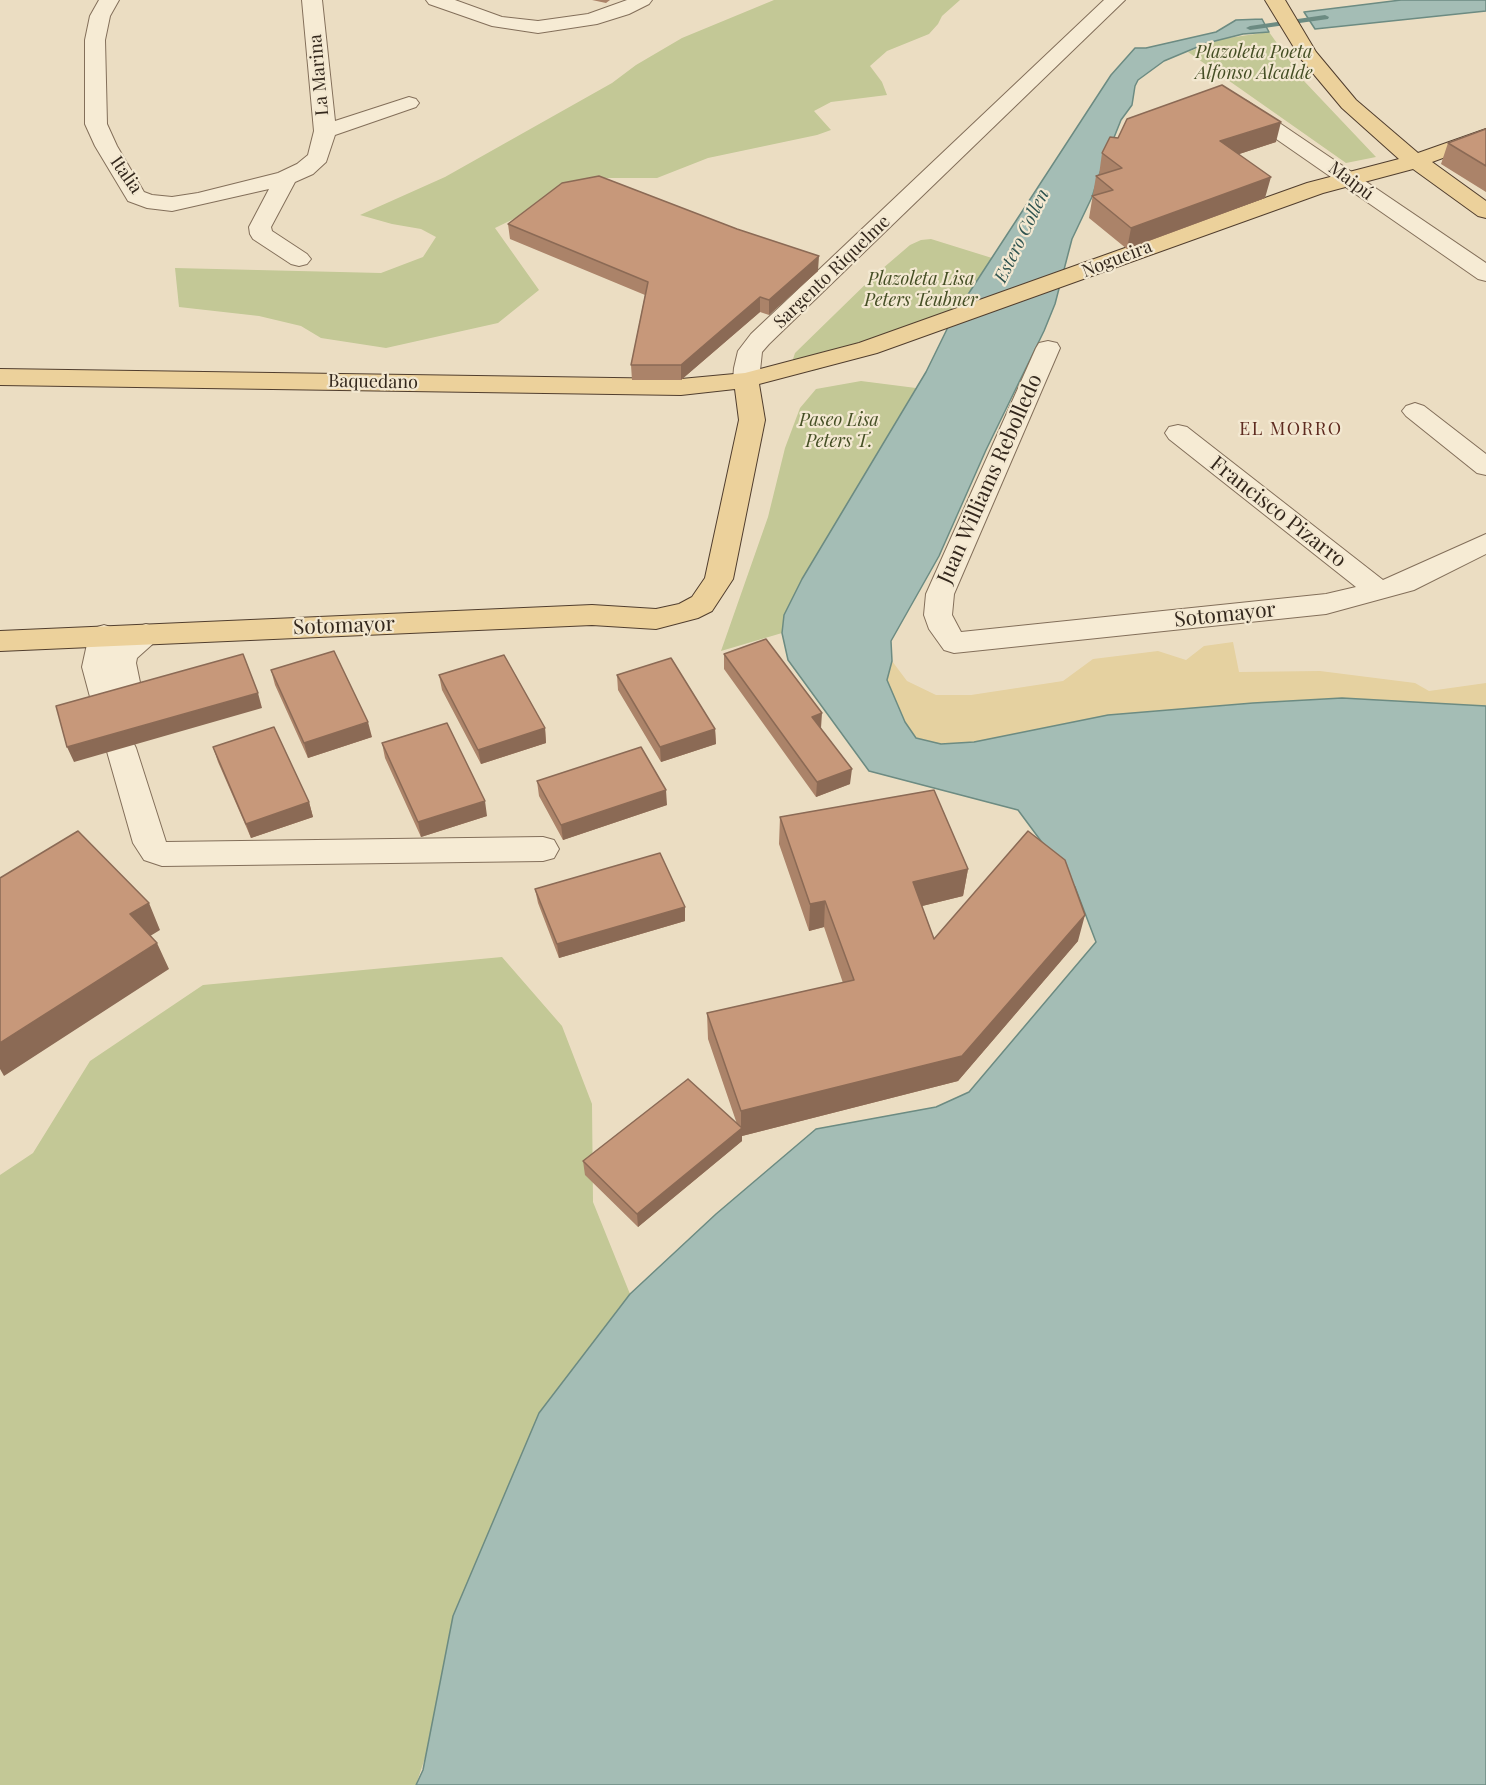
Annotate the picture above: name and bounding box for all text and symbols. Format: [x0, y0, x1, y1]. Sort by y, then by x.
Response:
street label: La Marina [305, 33, 333, 117]
park label: Plazoleta Poeta Alfonso Alcalde [1195, 41, 1313, 84]
street label: Italia [105, 152, 147, 198]
street label: Maipú [1324, 157, 1378, 205]
water label: Estero Collen [990, 186, 1054, 286]
street label: Sargento Riquelme [769, 211, 895, 333]
street label: Nogueira [1079, 236, 1155, 282]
park label: Plazoleta Lisa Peters Teubner [864, 268, 978, 310]
street label: Baquedano [328, 370, 418, 394]
street label: Juan Williams Rebolledo [932, 370, 1048, 588]
park label: Paseo Lisa Peters T. [799, 409, 879, 452]
district label: EL MORRO [1239, 418, 1343, 440]
street label: Francisco Pizarro [1205, 451, 1351, 573]
street label: Sotomayor [1173, 597, 1277, 633]
street label: Sotomayor [293, 612, 395, 640]

